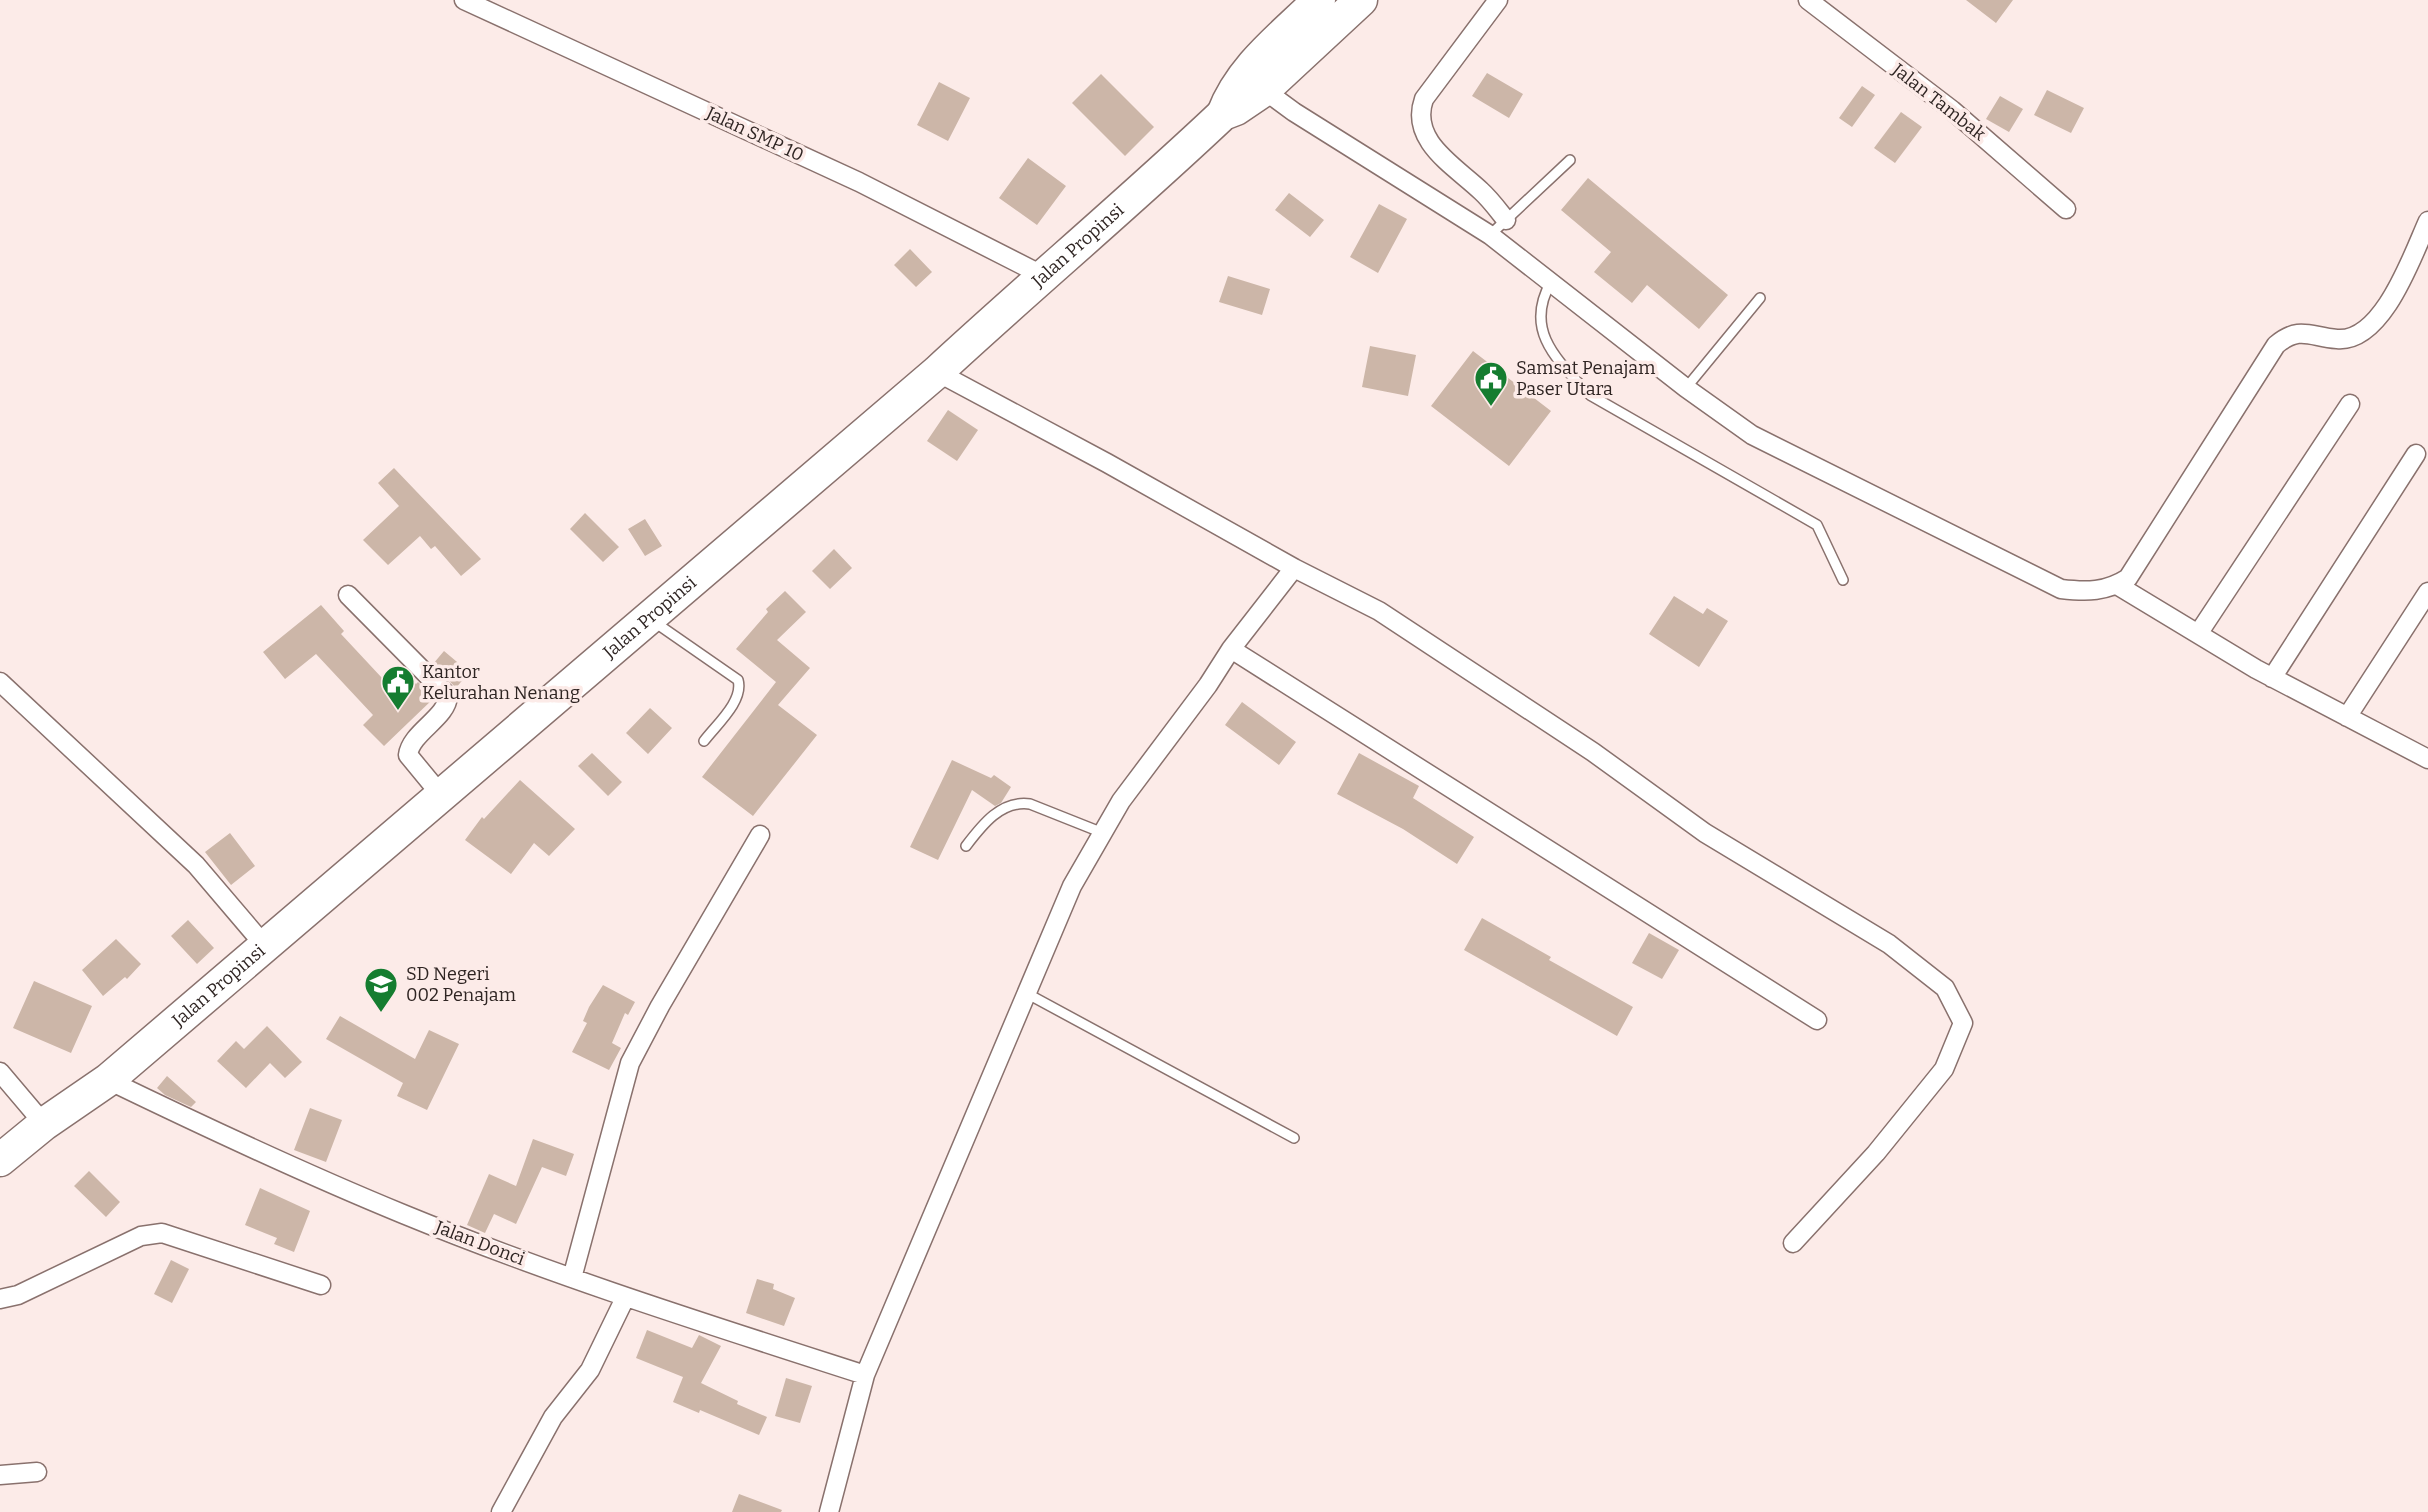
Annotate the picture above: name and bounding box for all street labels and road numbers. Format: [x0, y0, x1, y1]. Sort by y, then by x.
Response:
street label: Jalan Tambak [1887, 58, 1991, 146]
street label: Jalan SMP 10 [702, 101, 807, 166]
street label: Jalan Propinsi [1027, 199, 1128, 293]
street label: Jalan Propinsi [598, 572, 701, 664]
street label: Jalan Propinsi [167, 940, 270, 1032]
street label: Jalan Donci [431, 1216, 528, 1270]

